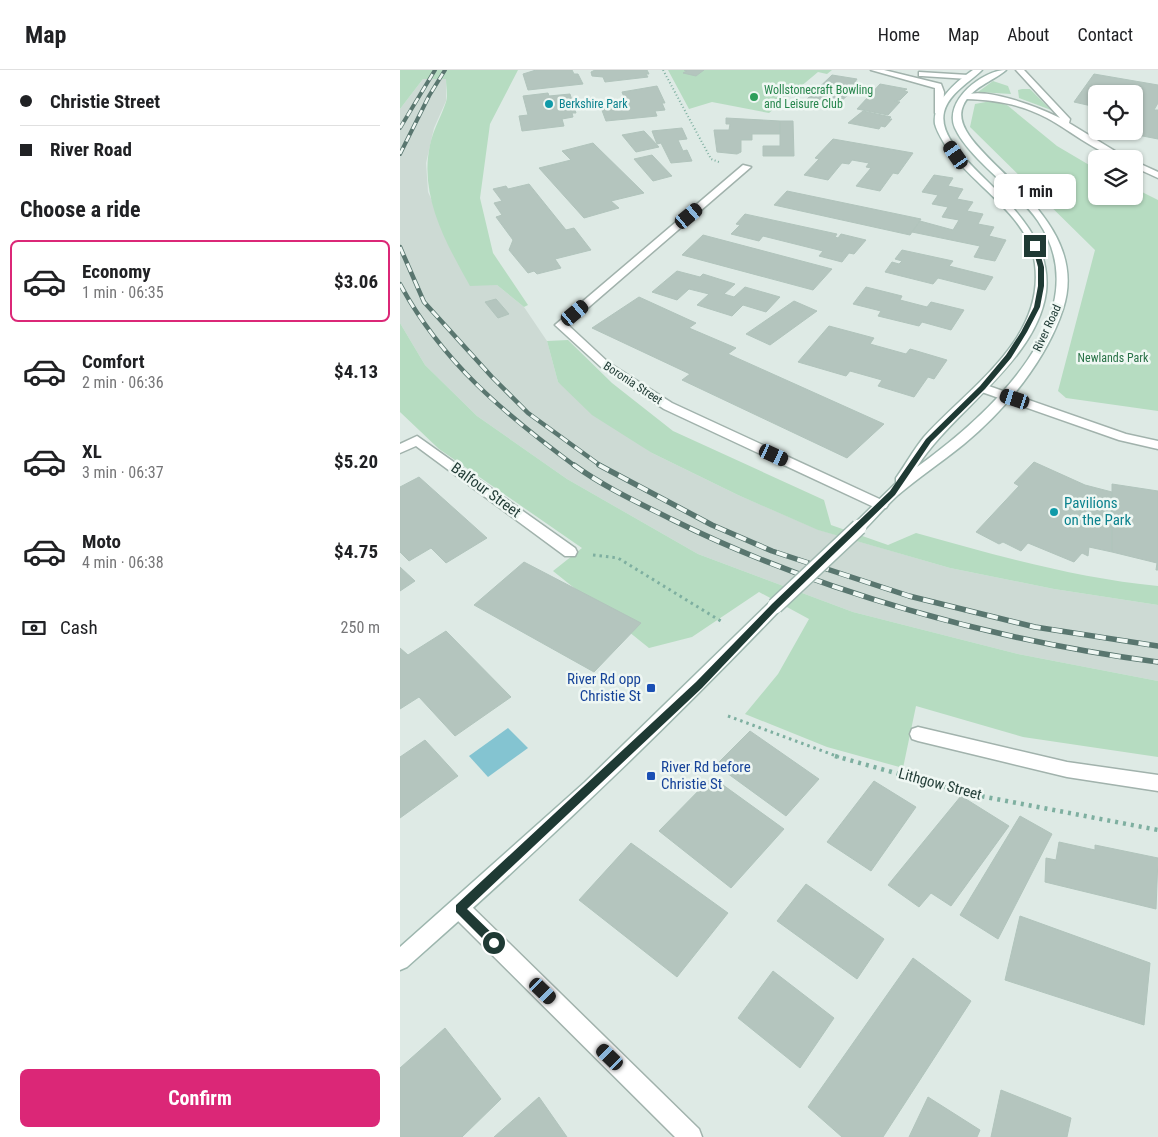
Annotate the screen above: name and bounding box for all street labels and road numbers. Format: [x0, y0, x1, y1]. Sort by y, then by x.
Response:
street label: River Road [1030, 302, 1064, 354]
street label: Boronia Street [601, 359, 665, 407]
street label: Balfour Street [448, 459, 524, 521]
street label: Lithgow Street [896, 764, 984, 804]

